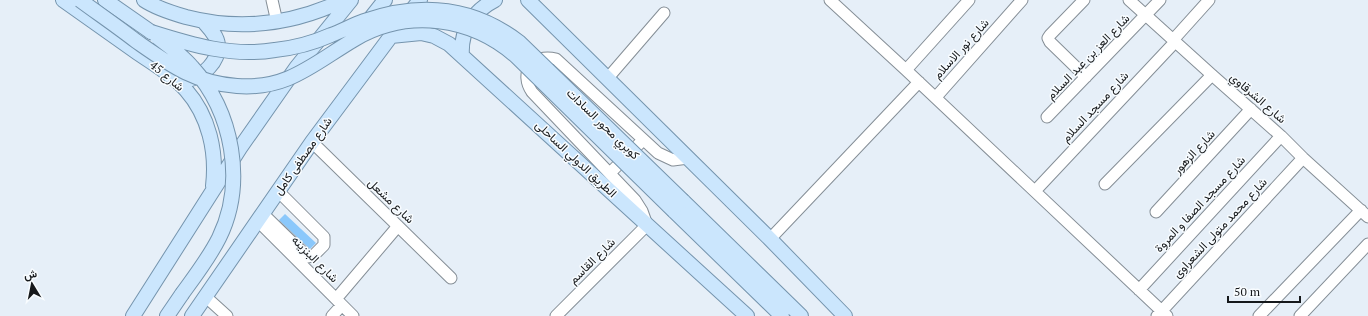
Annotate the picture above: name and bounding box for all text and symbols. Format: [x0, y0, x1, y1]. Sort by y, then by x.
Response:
street label: شارع العز بن عبد السلام [1043, 11, 1134, 104]
street label: شارع نور الاسلام [930, 15, 993, 83]
street label: شارع 45 [146, 57, 188, 96]
street label: شارع مسجد السلام [1058, 68, 1133, 147]
street label: شارع الشرقاوي [1225, 69, 1290, 128]
street label: كوبري محور السادات [562, 85, 643, 164]
street label: شارع مصطفى كامل [270, 114, 337, 199]
street label: الطريق الدولي الساحلى [530, 117, 620, 203]
street label: شارع الزهور [1169, 127, 1219, 179]
street label: شارع مسجد الصفا و المروة [1151, 152, 1250, 256]
street label: شارع محمد متولى الشعراوى [1169, 174, 1271, 282]
street label: شارع مشعل [364, 175, 418, 228]
street label: شارع البنزينه [287, 232, 342, 287]
street label: شارع القاسم [565, 234, 619, 288]
north arrow [12, 264, 52, 304]
text: ش [23, 266, 38, 282]
scale bar [1228, 278, 1300, 304]
text: 50 m [1234, 284, 1261, 299]

